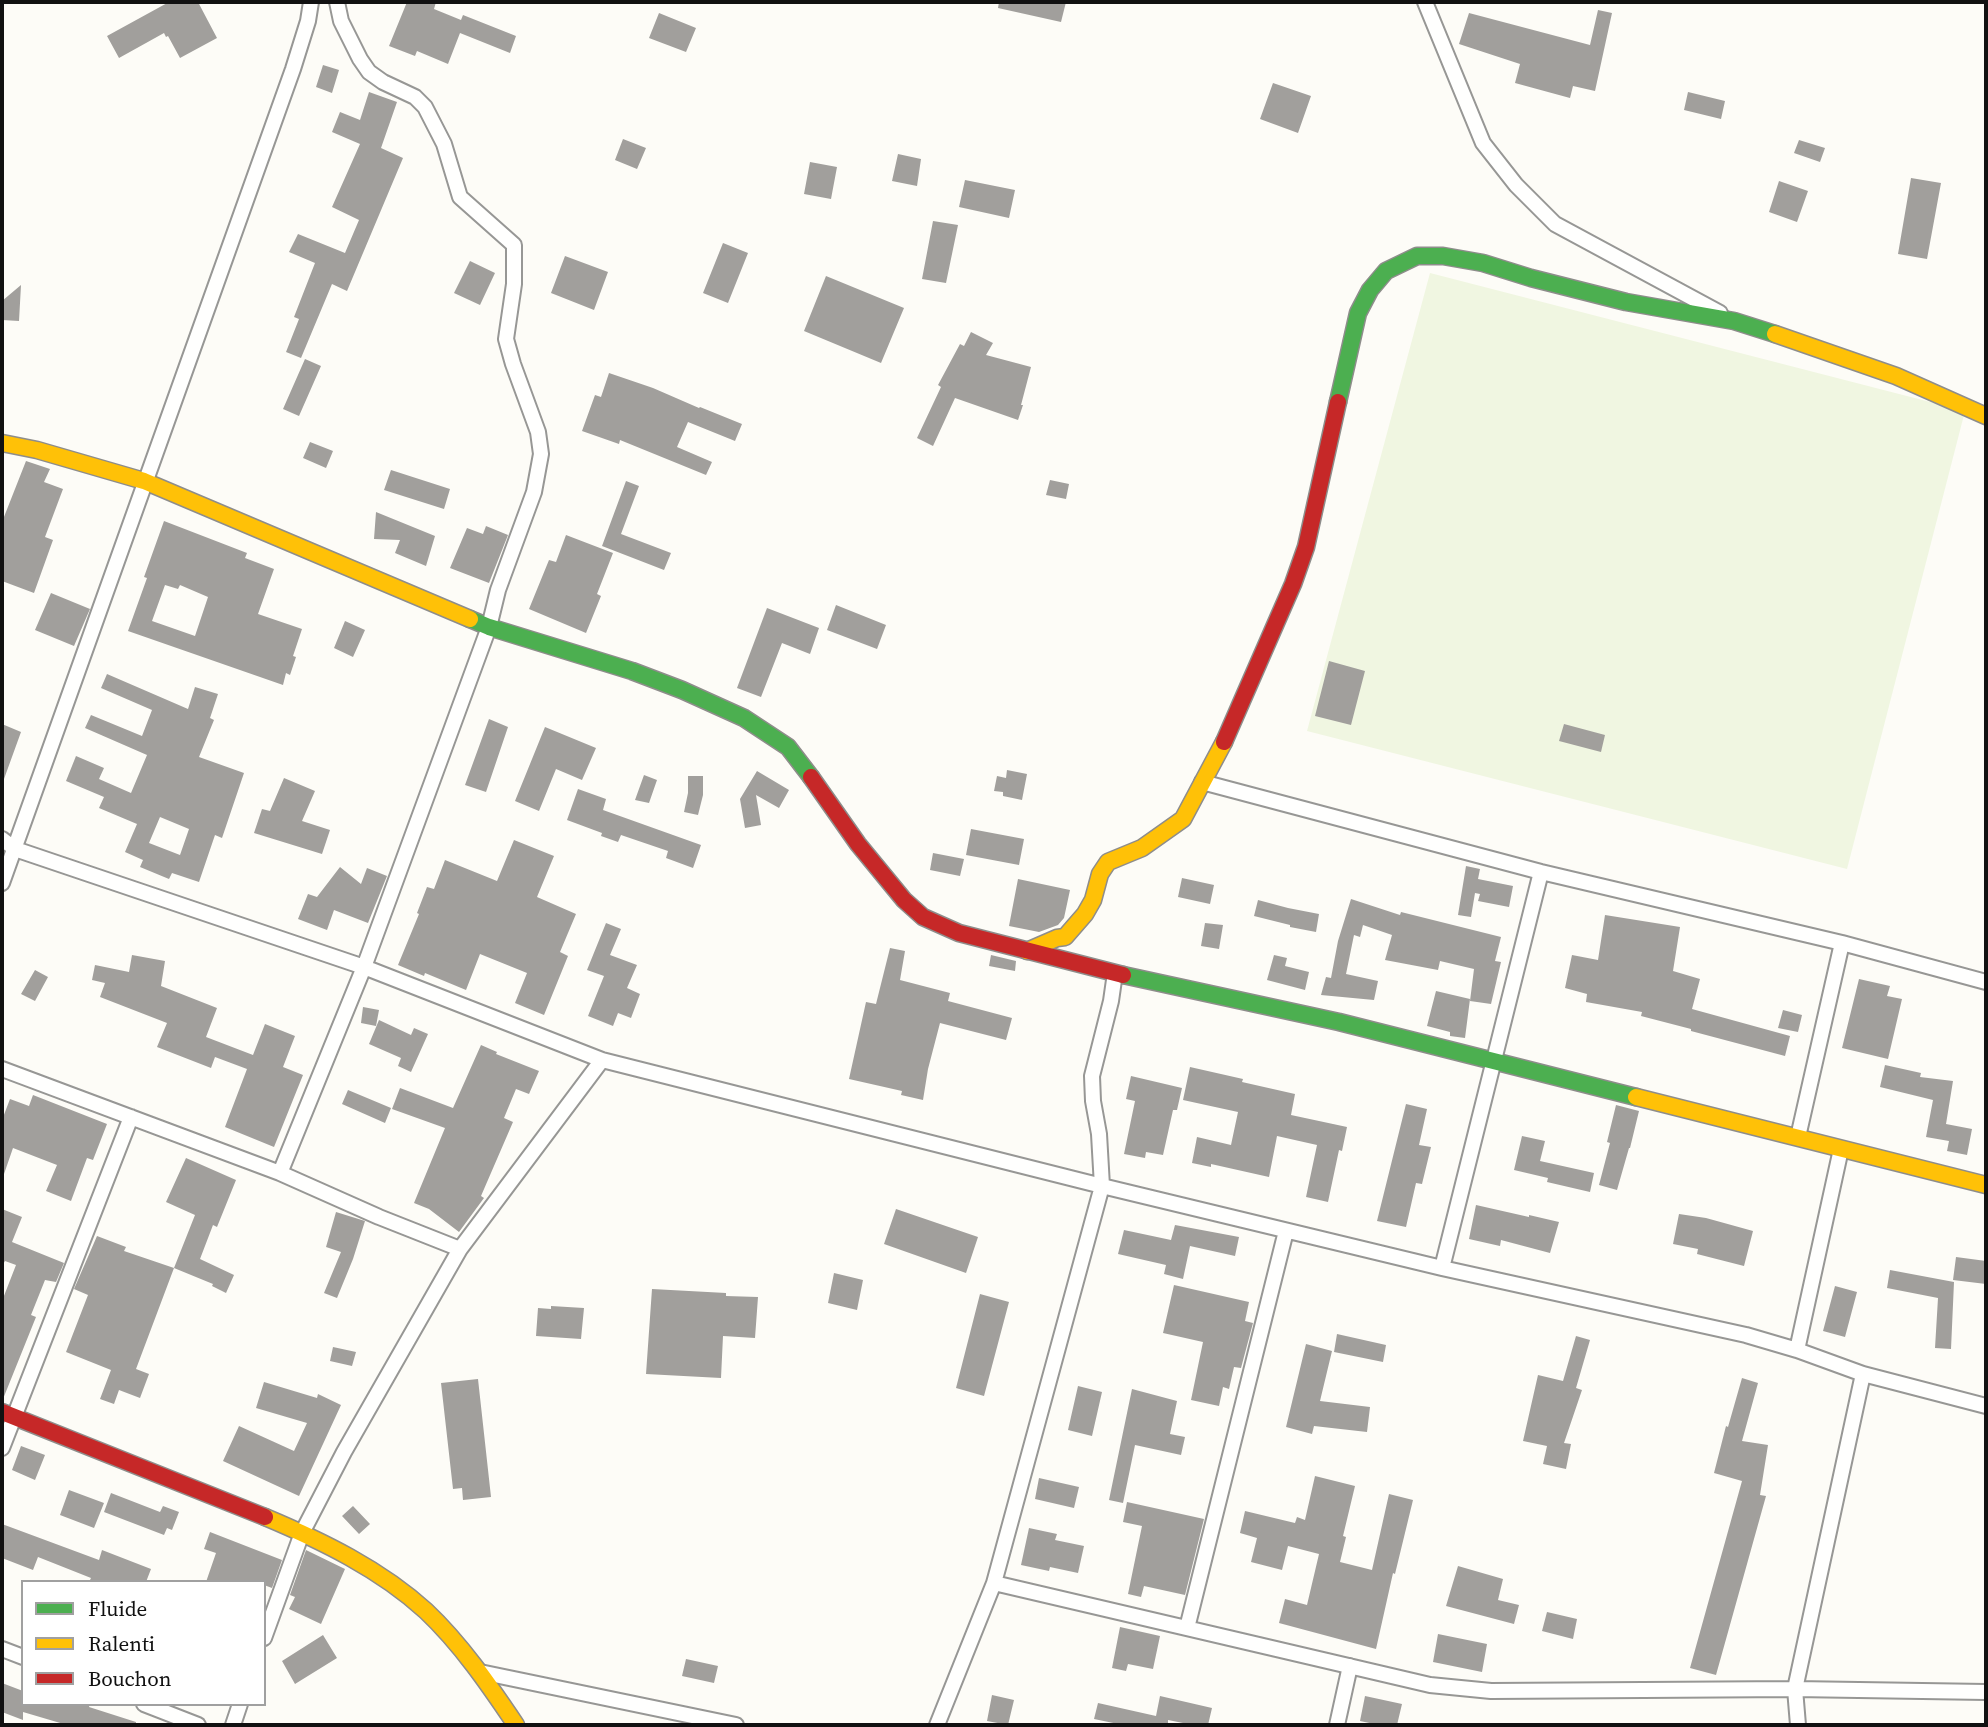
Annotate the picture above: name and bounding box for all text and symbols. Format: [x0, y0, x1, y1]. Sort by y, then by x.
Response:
legend [21, 1580, 266, 1706]
text: Fluide [88, 1594, 147, 1623]
text: Ralenti [88, 1629, 155, 1658]
text: Bouchon [88, 1664, 171, 1693]

